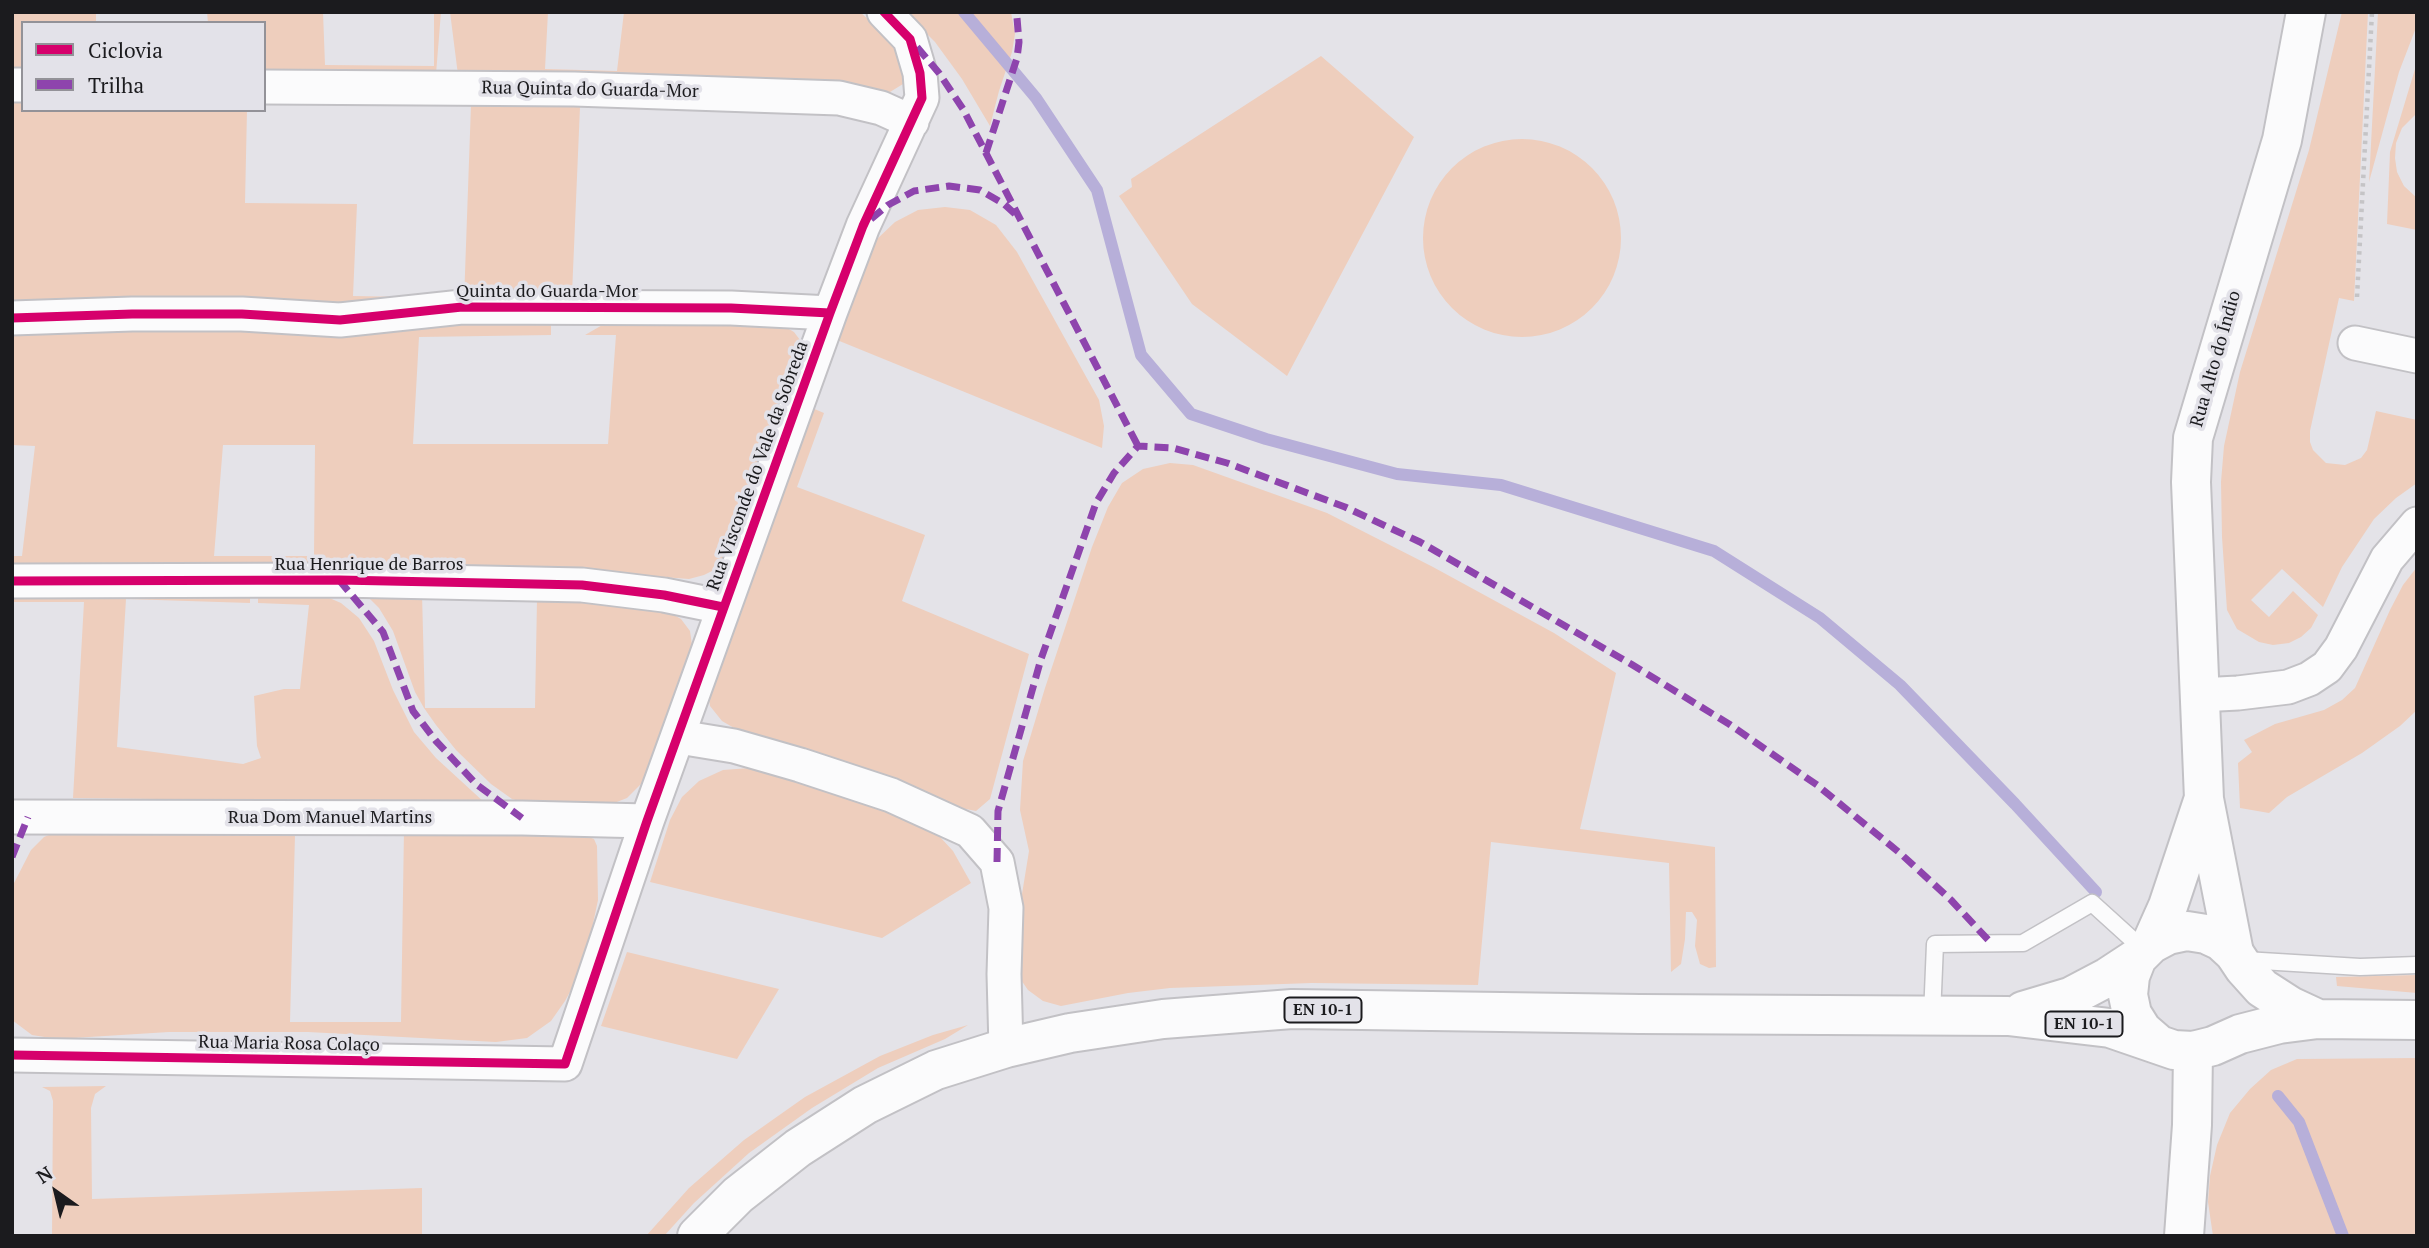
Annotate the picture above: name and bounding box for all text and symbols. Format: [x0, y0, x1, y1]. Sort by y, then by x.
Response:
legend [21, 21, 266, 112]
text: Ciclovia [88, 36, 163, 64]
text: Trilha [88, 71, 144, 99]
street label: Rua Quinta do Guarda-Mor [481, 77, 699, 103]
street label: Quinta do Guarda-Mor [456, 281, 638, 303]
street label: Rua Alto do Índio [2186, 288, 2246, 430]
street label: Rua Visconde do Vale da Sobreda [703, 338, 813, 594]
street label: Rua Henrique de Barros [274, 554, 464, 576]
street label: Rua Dom Manuel Martins [228, 807, 432, 829]
road number: EN 10-1 [1284, 998, 1362, 1022]
road number: EN 10-1 [2046, 1012, 2122, 1036]
street label: Rua Maria Rosa Colaço [198, 1032, 380, 1056]
north arrow [21, 1157, 91, 1227]
text: N [31, 1160, 57, 1189]

